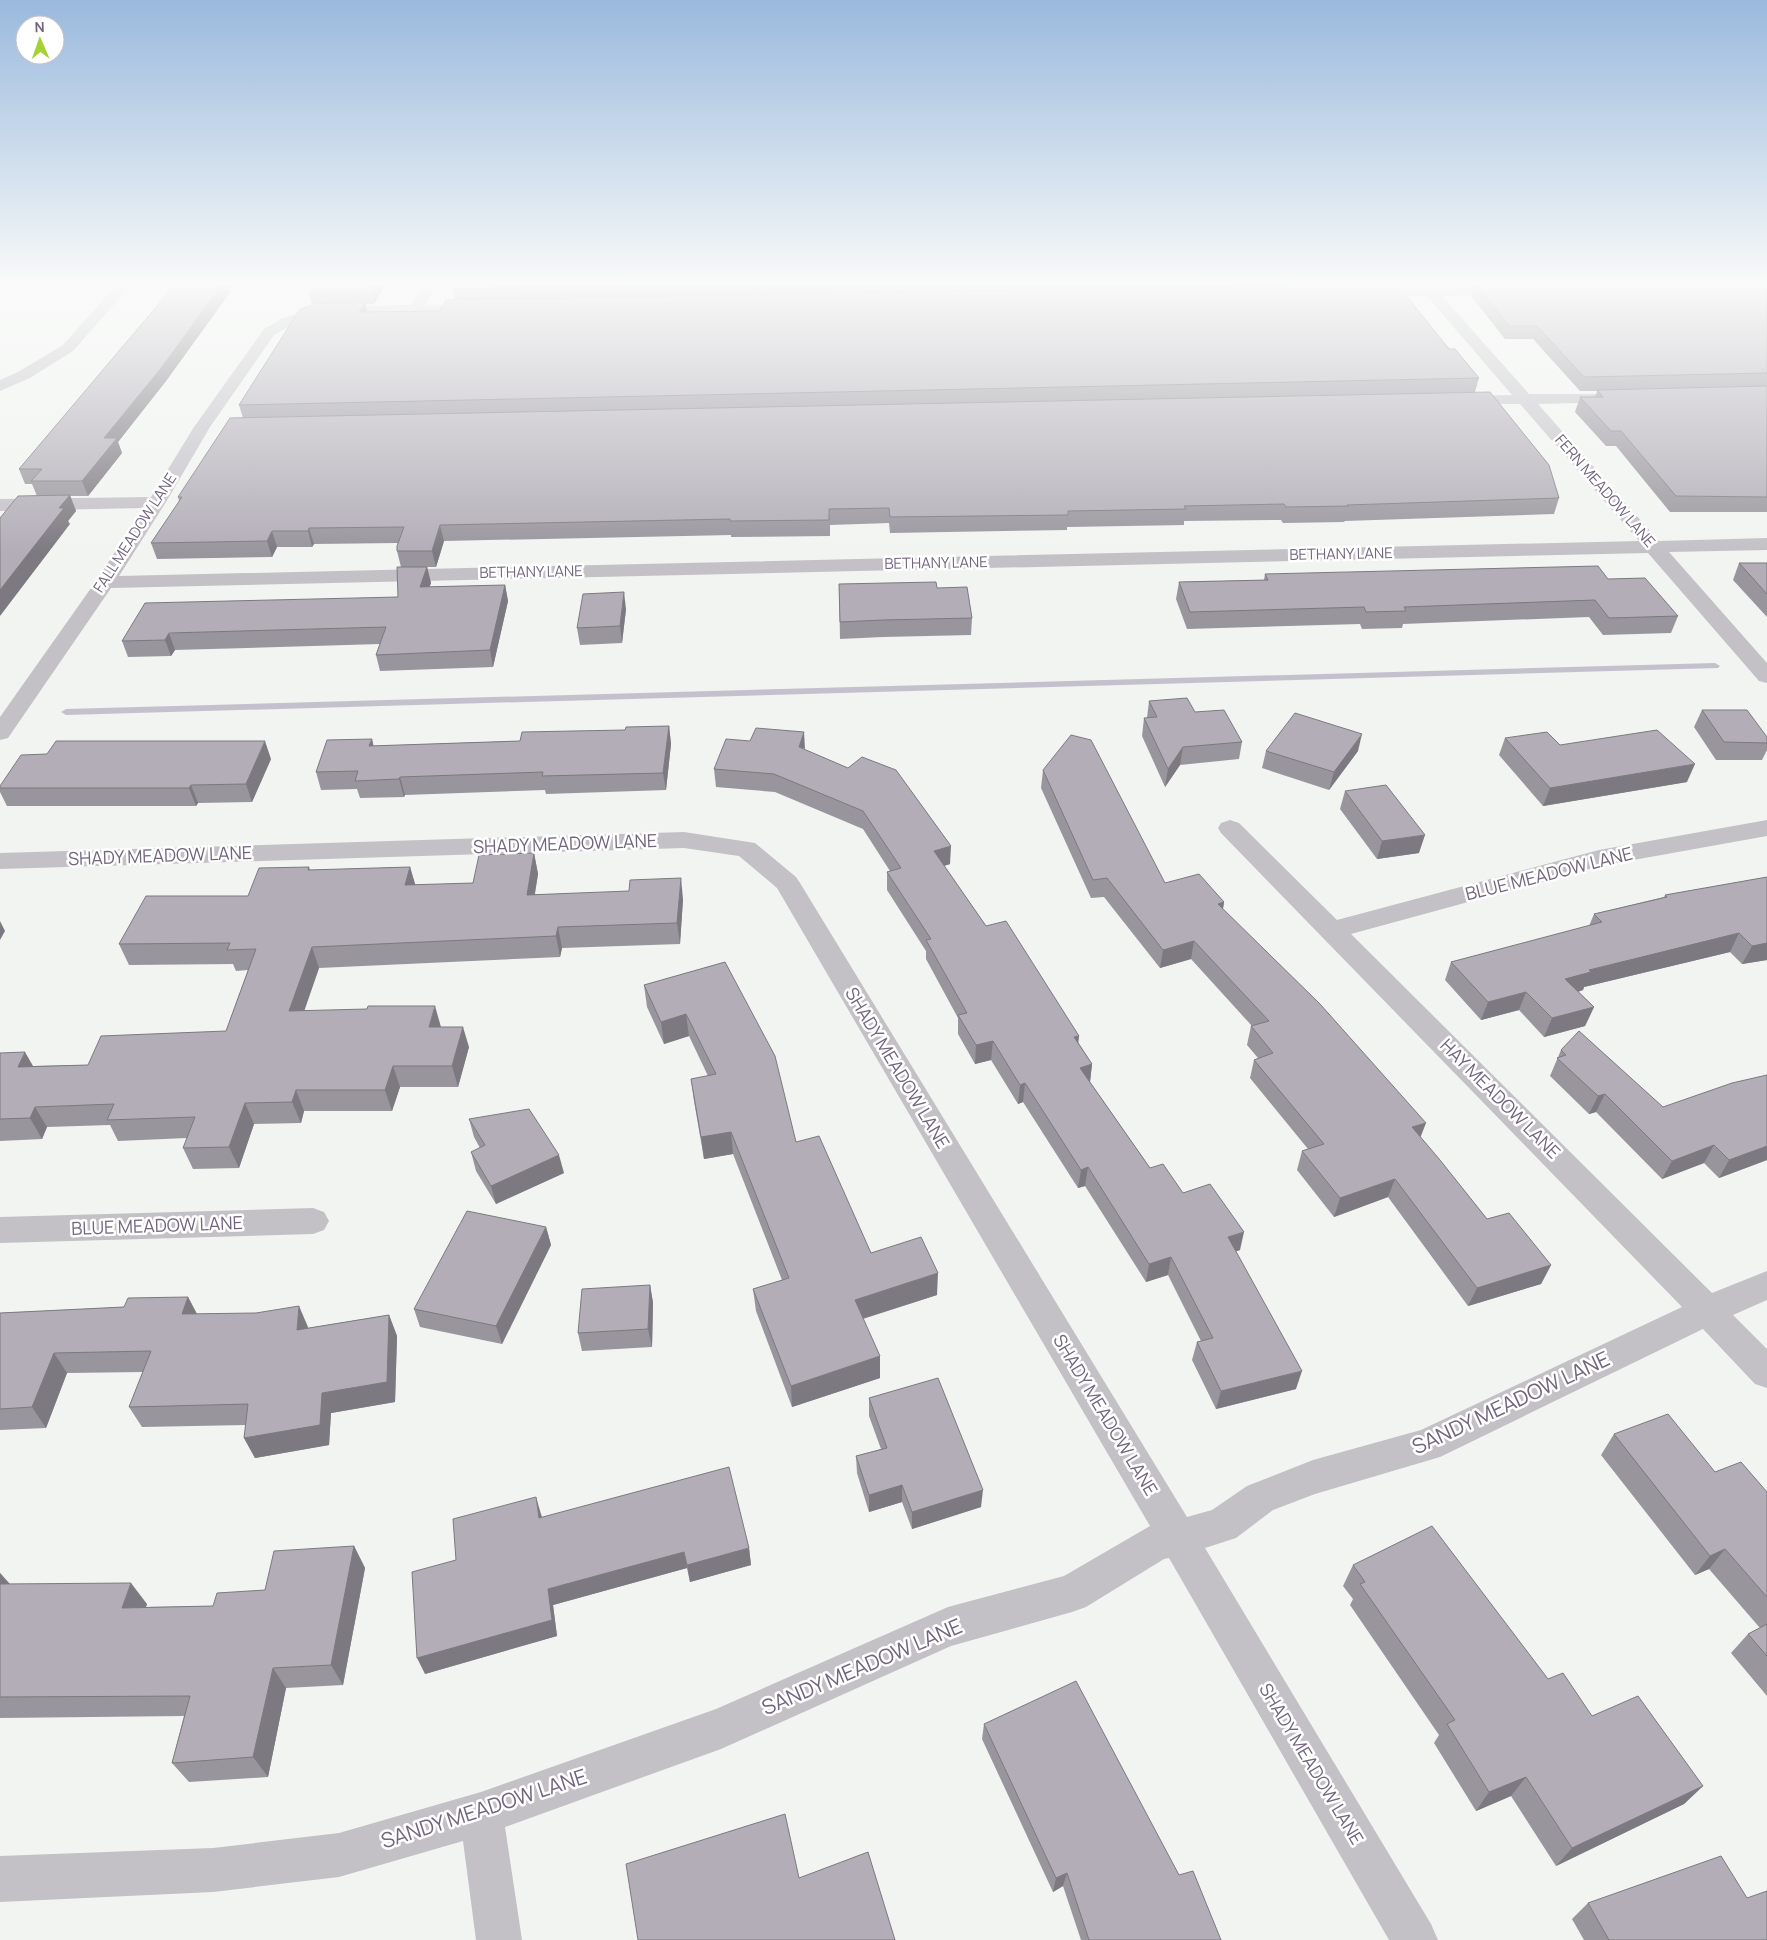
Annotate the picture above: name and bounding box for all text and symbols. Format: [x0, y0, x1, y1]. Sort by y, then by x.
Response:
north arrow [15, 15, 65, 65]
text: N [34, 17, 45, 36]
street label: FERN MEADOW LANE [1551, 430, 1660, 552]
street label: FALL MEADOW LANE [88, 469, 181, 597]
street label: BETHANY LANE [1289, 542, 1393, 565]
street label: BETHANY LANE [884, 551, 988, 574]
street label: BETHANY LANE [479, 560, 583, 583]
street label: SHADY MEADOW LANE [472, 828, 657, 858]
street label: SHADY MEADOW LANE [67, 840, 252, 870]
street label: BLUE MEADOW LANE [1463, 841, 1635, 905]
street label: SHADY MEADOW LANE [840, 982, 956, 1153]
street label: HAY MEADOW LANE [1435, 1033, 1566, 1164]
street label: BLUE MEADOW LANE [71, 1210, 243, 1240]
street label: SHADY MEADOW LANE [1048, 1329, 1164, 1500]
street label: SANDY MEADOW LANE [1407, 1344, 1614, 1460]
street label: SANDY MEADOW LANE [757, 1611, 966, 1721]
street label: SHADY MEADOW LANE [1254, 1678, 1370, 1849]
street label: SANDY MEADOW LANE [377, 1762, 590, 1855]

